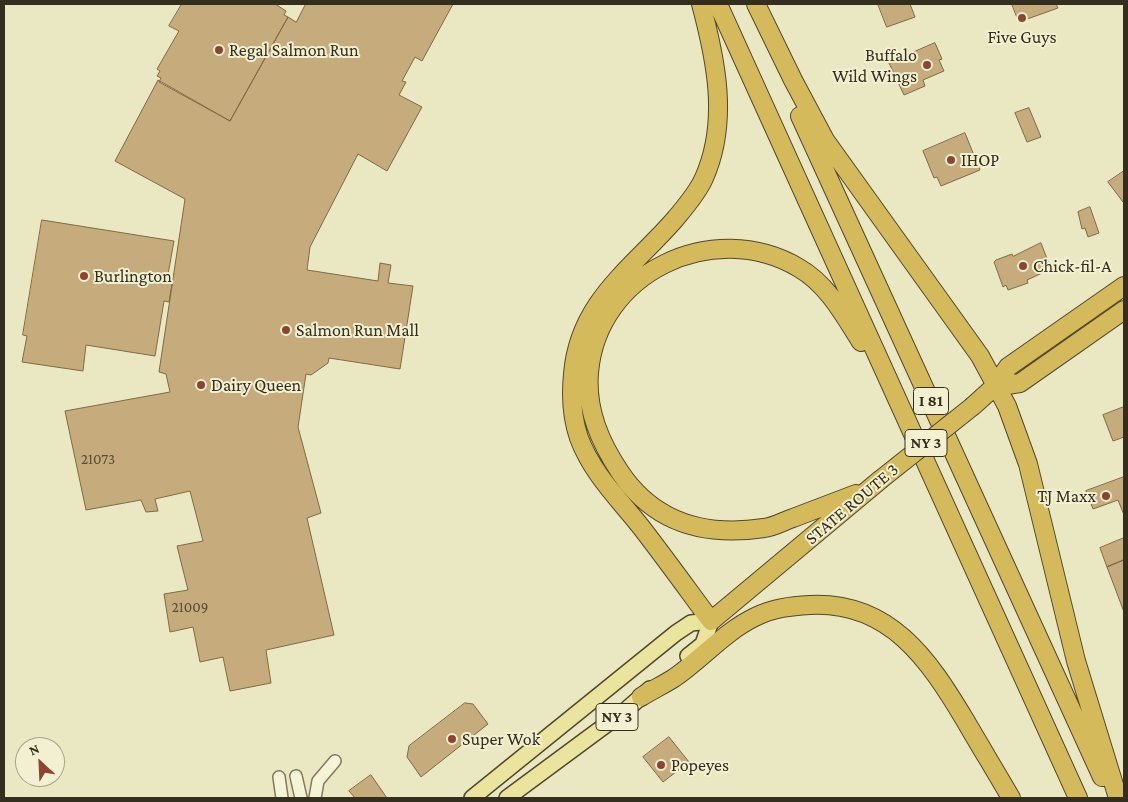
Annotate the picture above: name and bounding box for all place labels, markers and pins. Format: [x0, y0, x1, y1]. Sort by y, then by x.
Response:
marker: Five Guys [1016, 12, 1028, 24]
place label: Five Guys [987, 26, 1057, 48]
place label: Regal Salmon Run [229, 39, 359, 61]
marker: Regal Salmon Run [213, 44, 225, 56]
place label: Buffalo Wild Wings [832, 44, 917, 86]
marker: Buffalo Wild Wings [921, 59, 933, 71]
place label: IHOP [961, 149, 999, 171]
marker: IHOP [945, 154, 957, 166]
place label: Chick-fil-A [1033, 255, 1111, 277]
marker: Chick-fil-A [1017, 260, 1029, 272]
place label: Burlington [94, 265, 172, 287]
marker: Burlington [78, 270, 90, 282]
place label: Salmon Run Mall [296, 319, 419, 341]
marker: Salmon Run Mall [280, 324, 292, 336]
place label: Dairy Queen [211, 374, 301, 396]
marker: Dairy Queen [195, 379, 207, 391]
place label: TJ Maxx [1037, 485, 1096, 507]
marker: TJ Maxx [1100, 490, 1112, 502]
place label: Super Wok [462, 728, 540, 750]
marker: Super Wok [446, 733, 458, 745]
place label: Popeyes [671, 754, 729, 776]
marker: Popeyes [655, 759, 667, 771]

